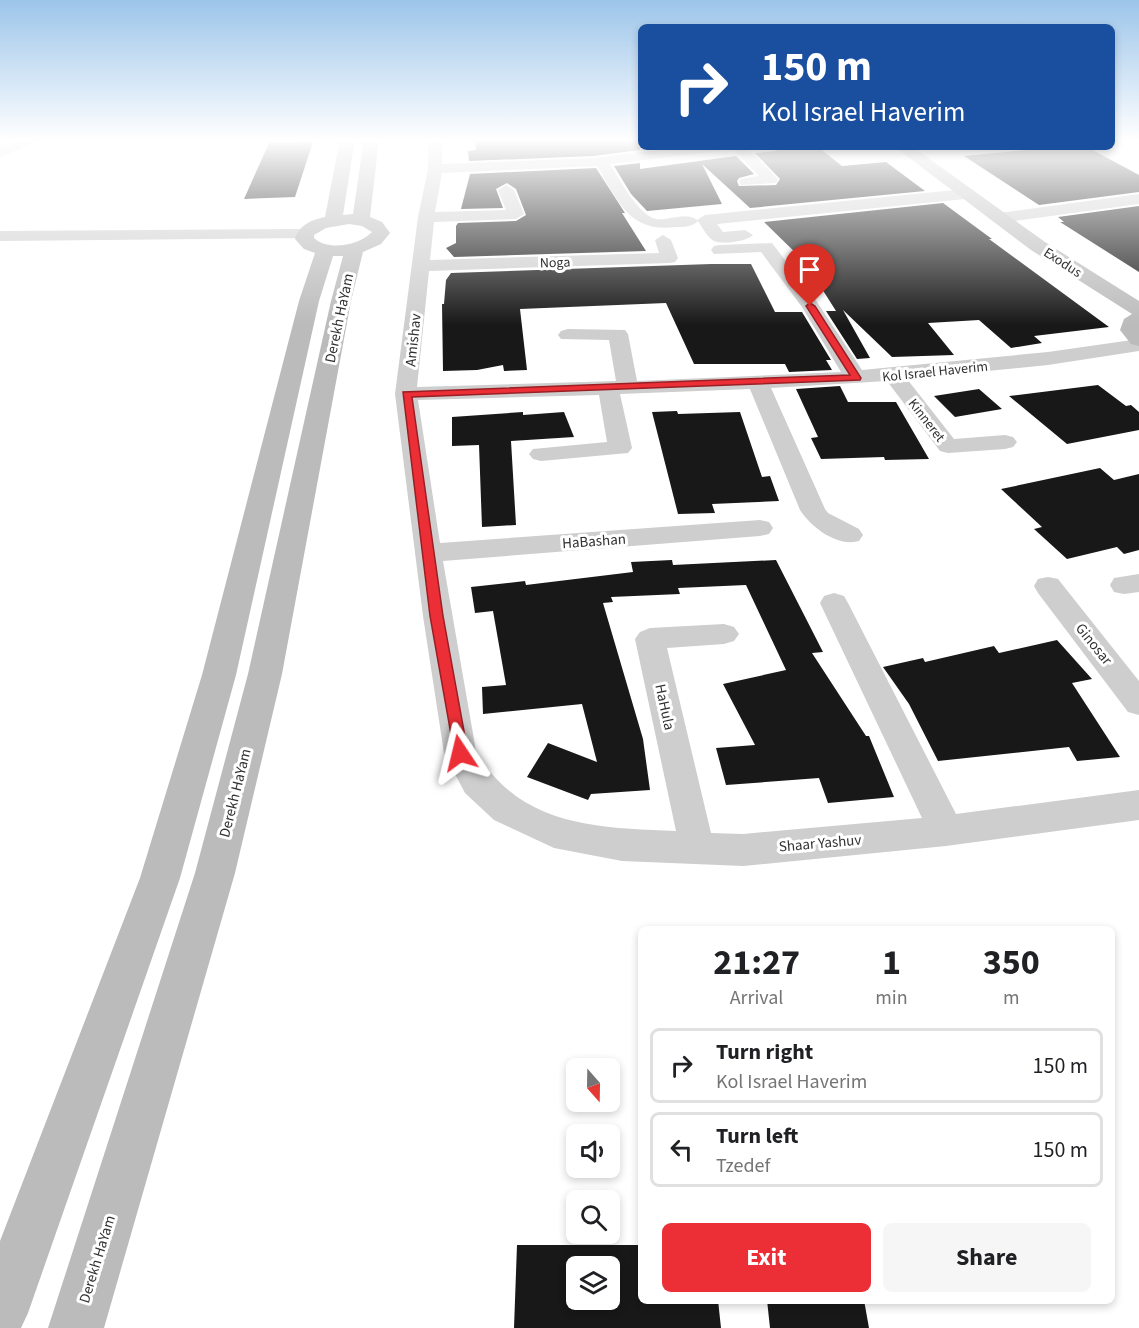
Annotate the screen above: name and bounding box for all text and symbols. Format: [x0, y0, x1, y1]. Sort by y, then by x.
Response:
text: 150 m [761, 37, 872, 97]
icon: right [662, 48, 740, 126]
text: Kol Israel Haverim [761, 93, 965, 132]
street label: Exodus [1039, 243, 1086, 283]
pin [784, 244, 835, 306]
street label: Noga [539, 252, 571, 274]
icon: arrive [793, 253, 826, 286]
street label: Derekh HaYam [320, 271, 359, 365]
street label: Amishav [400, 312, 427, 368]
street label: Kol Israel Haverim [881, 357, 989, 387]
street label: Kinneret [903, 395, 950, 447]
street label: HaBashan [561, 529, 627, 554]
street label: Ginosar [1070, 619, 1117, 670]
street label: HaHula [649, 682, 680, 732]
position arrow [428, 721, 492, 785]
street label: Derekh HaYam [214, 747, 257, 840]
street label: Shaar Yashuv [778, 829, 862, 858]
text: 21:27 [713, 937, 800, 988]
text: 1 [882, 937, 901, 988]
text: 350 [983, 937, 1040, 988]
text: Arrival [730, 984, 783, 1012]
text: min [875, 984, 908, 1012]
text: m [1003, 984, 1020, 1012]
text: Turn right [716, 1036, 813, 1068]
icon: right [665, 1049, 698, 1082]
text: 150 m [1033, 1050, 1088, 1082]
north arrow [566, 1058, 620, 1112]
map controls [566, 1058, 620, 1310]
text: Kol Israel Haverim [716, 1068, 867, 1096]
text: Turn left [716, 1120, 798, 1152]
button: sound [566, 1124, 620, 1178]
icon: left [665, 1133, 698, 1166]
text: 150 m [1033, 1134, 1088, 1166]
text: Tzedef [716, 1152, 770, 1180]
button: search [566, 1190, 620, 1244]
street label: Derekh HaYam [74, 1213, 121, 1306]
button: Exit [662, 1223, 871, 1292]
button: Share [883, 1223, 1091, 1292]
button: layers [566, 1256, 620, 1310]

